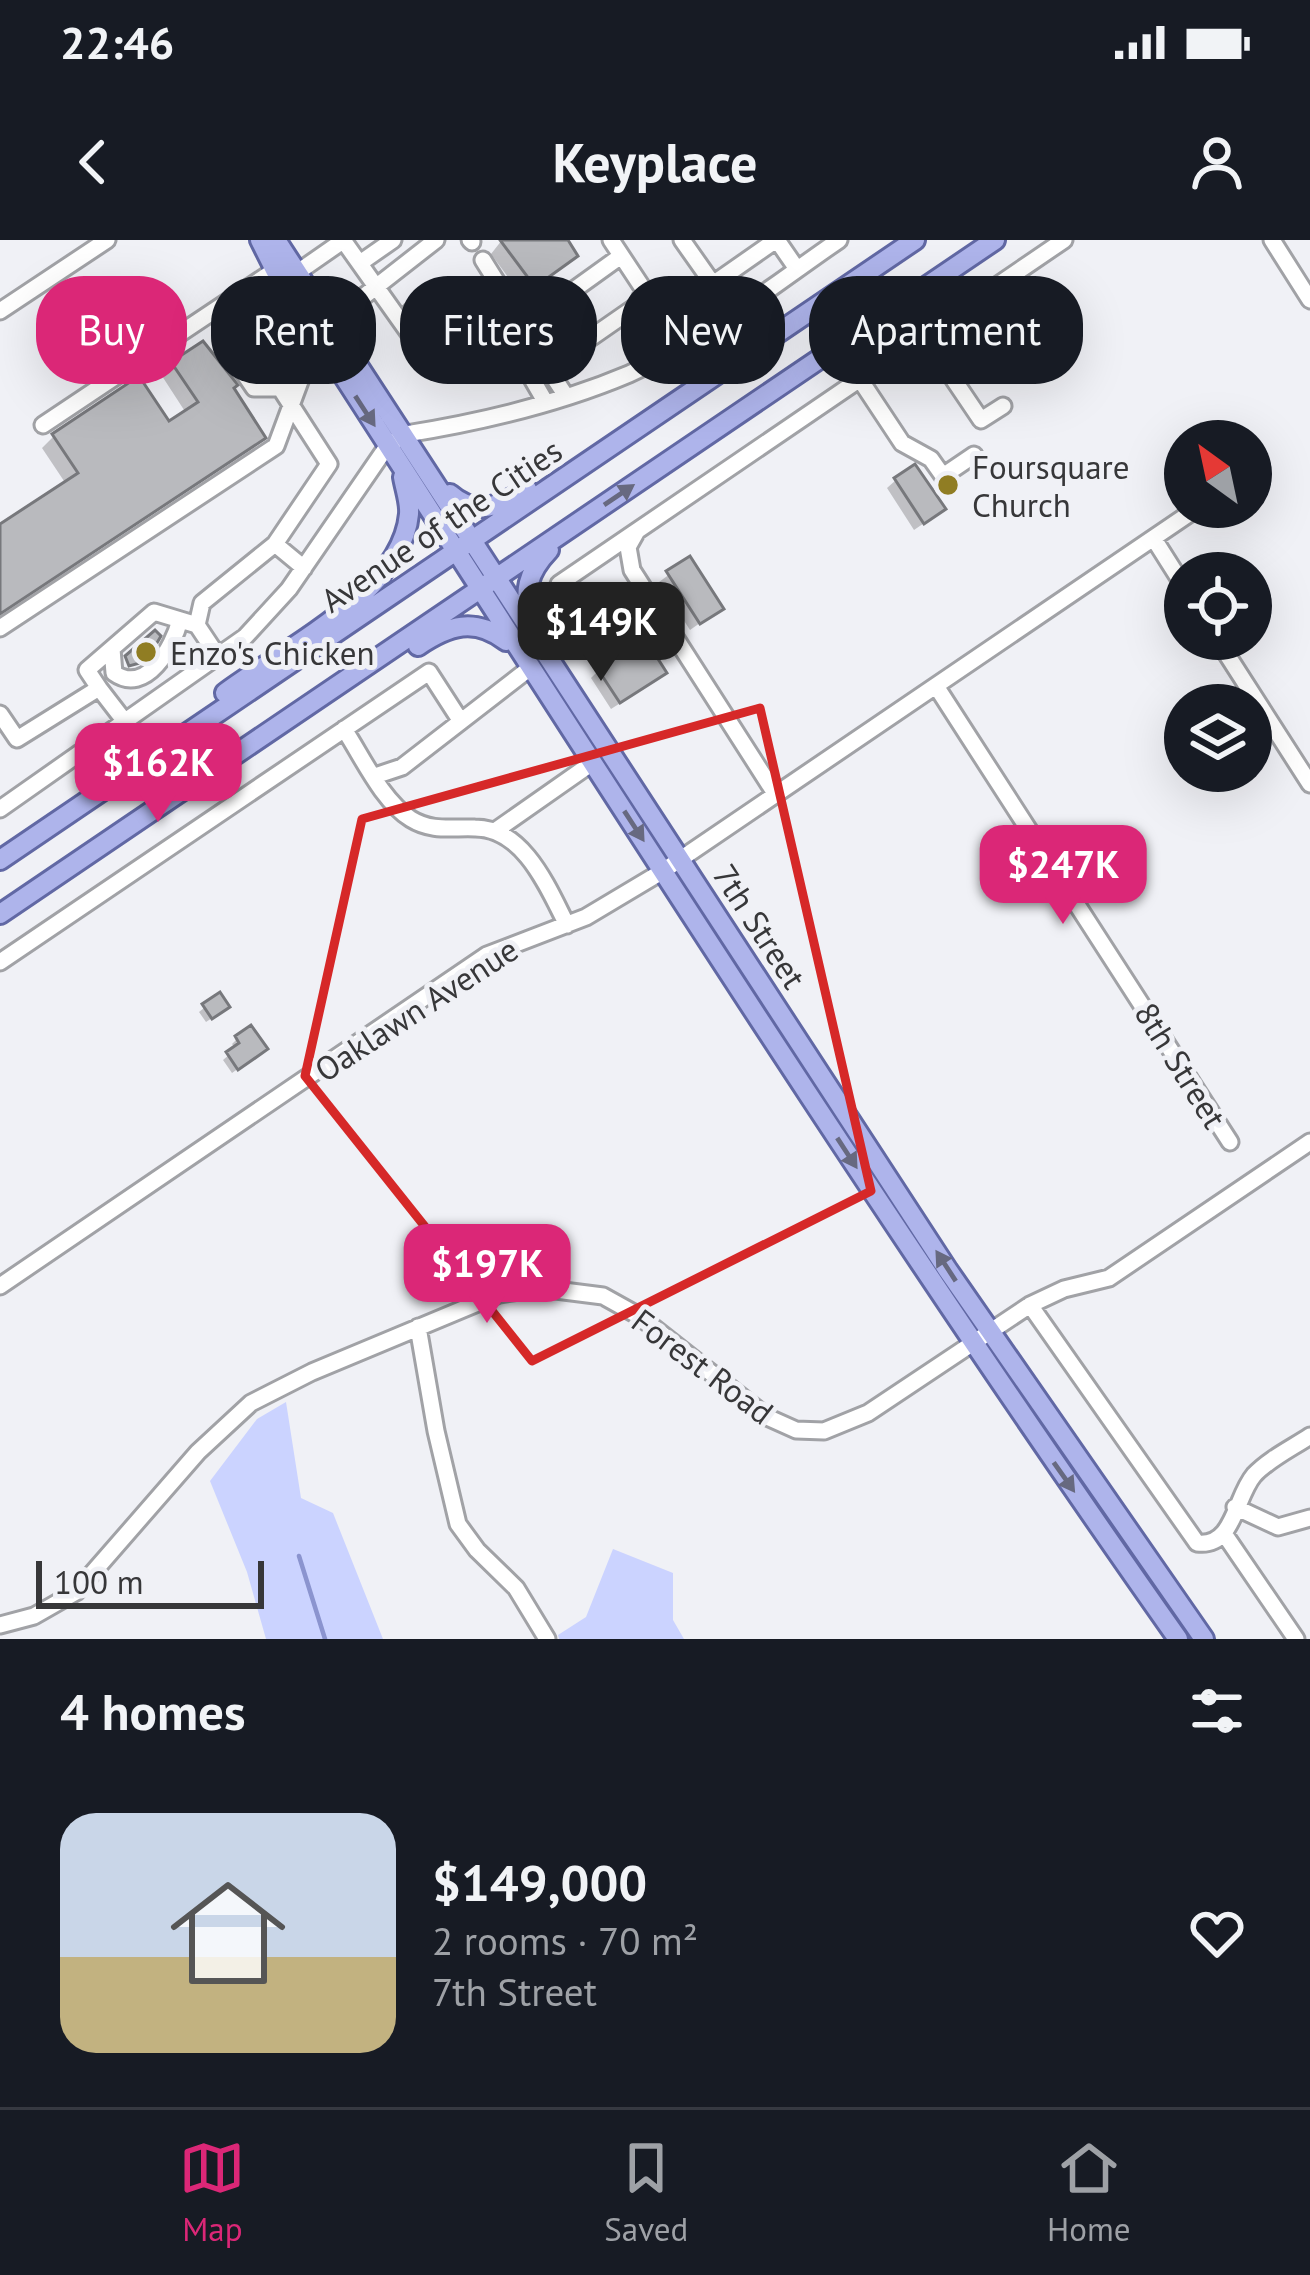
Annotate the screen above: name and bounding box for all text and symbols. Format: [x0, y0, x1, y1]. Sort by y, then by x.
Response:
text: 22:46 [60, 13, 174, 71]
text: Keyplace [552, 127, 758, 197]
icon: back [60, 129, 126, 195]
icon: person [1184, 129, 1250, 195]
chip: Buy [36, 276, 187, 384]
chip: Rent [211, 276, 376, 384]
chip: Filters [400, 276, 597, 384]
chip: New [621, 276, 785, 384]
chip: Apartment [809, 276, 1083, 384]
one-way arrow [354, 395, 376, 427]
north arrow [1164, 420, 1272, 528]
map controls [1164, 420, 1272, 792]
street label: Avenue of the Cities [312, 428, 570, 622]
place label: Foursquare Church [972, 445, 1130, 526]
marker: Foursquare Church [935, 472, 961, 498]
one-way arrow [602, 484, 635, 507]
button: locate [1164, 552, 1272, 660]
pin: $149K [517, 582, 685, 684]
text: $149K [545, 595, 657, 646]
place label: Enzo's Chicken [170, 631, 375, 674]
marker: Enzo's Chicken [133, 639, 159, 665]
button: layers [1164, 684, 1272, 792]
pin: $162K [74, 723, 242, 825]
text: $162K [102, 736, 214, 787]
one-way arrow [623, 810, 645, 843]
pin: $247K [979, 825, 1147, 927]
text: $247K [1007, 838, 1119, 889]
street label: 7th Street [704, 856, 816, 996]
street label: Oaklawn Avenue [306, 927, 526, 1091]
street label: 8th Street [1126, 994, 1236, 1136]
one-way arrow [836, 1136, 857, 1170]
pin: $197K [403, 1224, 571, 1326]
text: $197K [431, 1237, 543, 1288]
one-way arrow [935, 1250, 958, 1283]
street label: Forest Road [624, 1299, 782, 1433]
one-way arrow [1052, 1461, 1075, 1493]
scale bar [36, 1555, 264, 1608]
text: 100 m [54, 1560, 144, 1603]
text: 4 homes [60, 1678, 246, 1744]
icon: filters [1184, 1678, 1250, 1744]
text: $149,000 [432, 1849, 647, 1915]
icon: home [156, 1861, 300, 2005]
icon: heart [1184, 1900, 1250, 1966]
text: 2 rooms · 70 m² [432, 1915, 698, 1966]
text: 7th Street [432, 1966, 597, 2017]
tab: Map [179, 2135, 245, 2250]
tab: Saved [604, 2135, 688, 2250]
tab: Home [1047, 2135, 1131, 2250]

